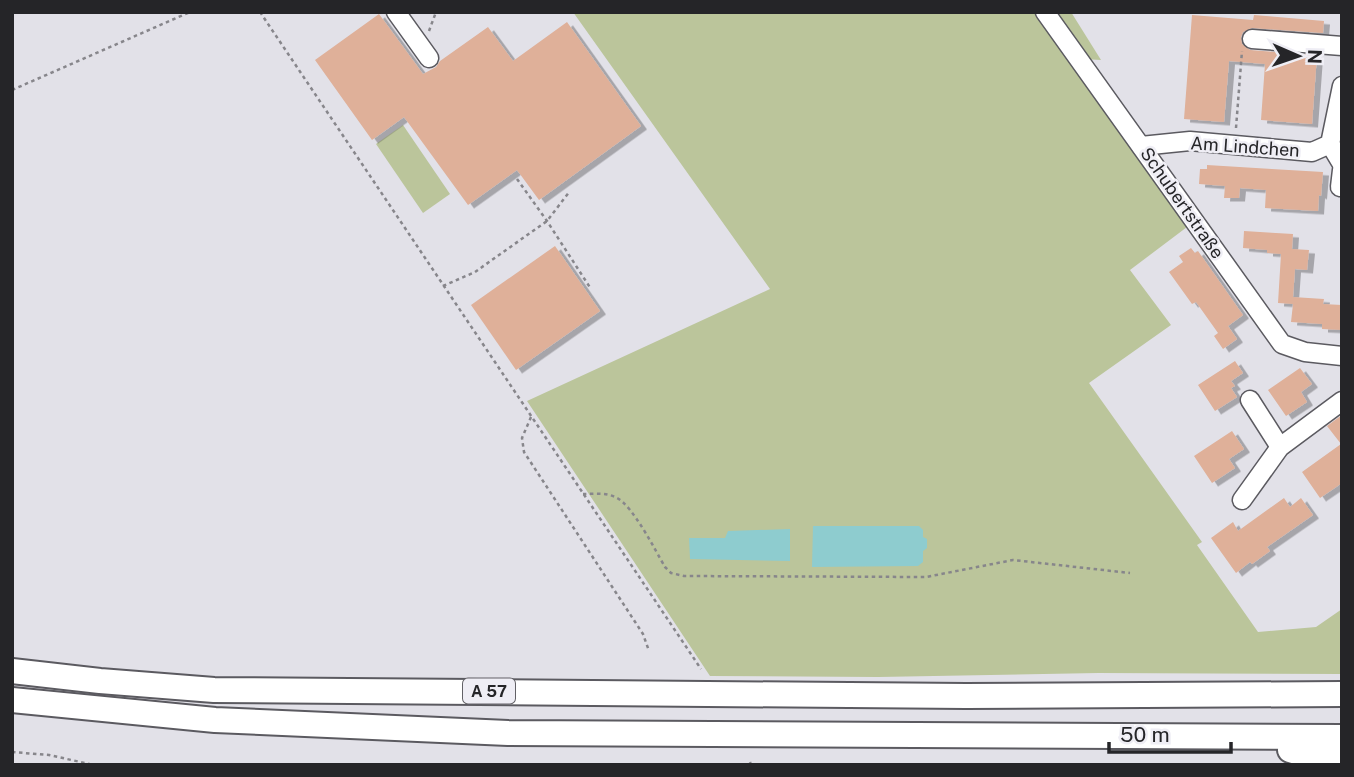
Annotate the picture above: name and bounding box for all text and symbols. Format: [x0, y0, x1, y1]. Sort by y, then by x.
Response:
north arrow [1263, 21, 1333, 91]
text: N [1304, 49, 1326, 64]
street label: Am Lindchen [1190, 132, 1300, 161]
street label: Schubertstraße [1136, 143, 1229, 262]
road number: A 57 [463, 678, 515, 704]
scale bar [1109, 710, 1232, 754]
text: 50 m [1120, 722, 1170, 747]

